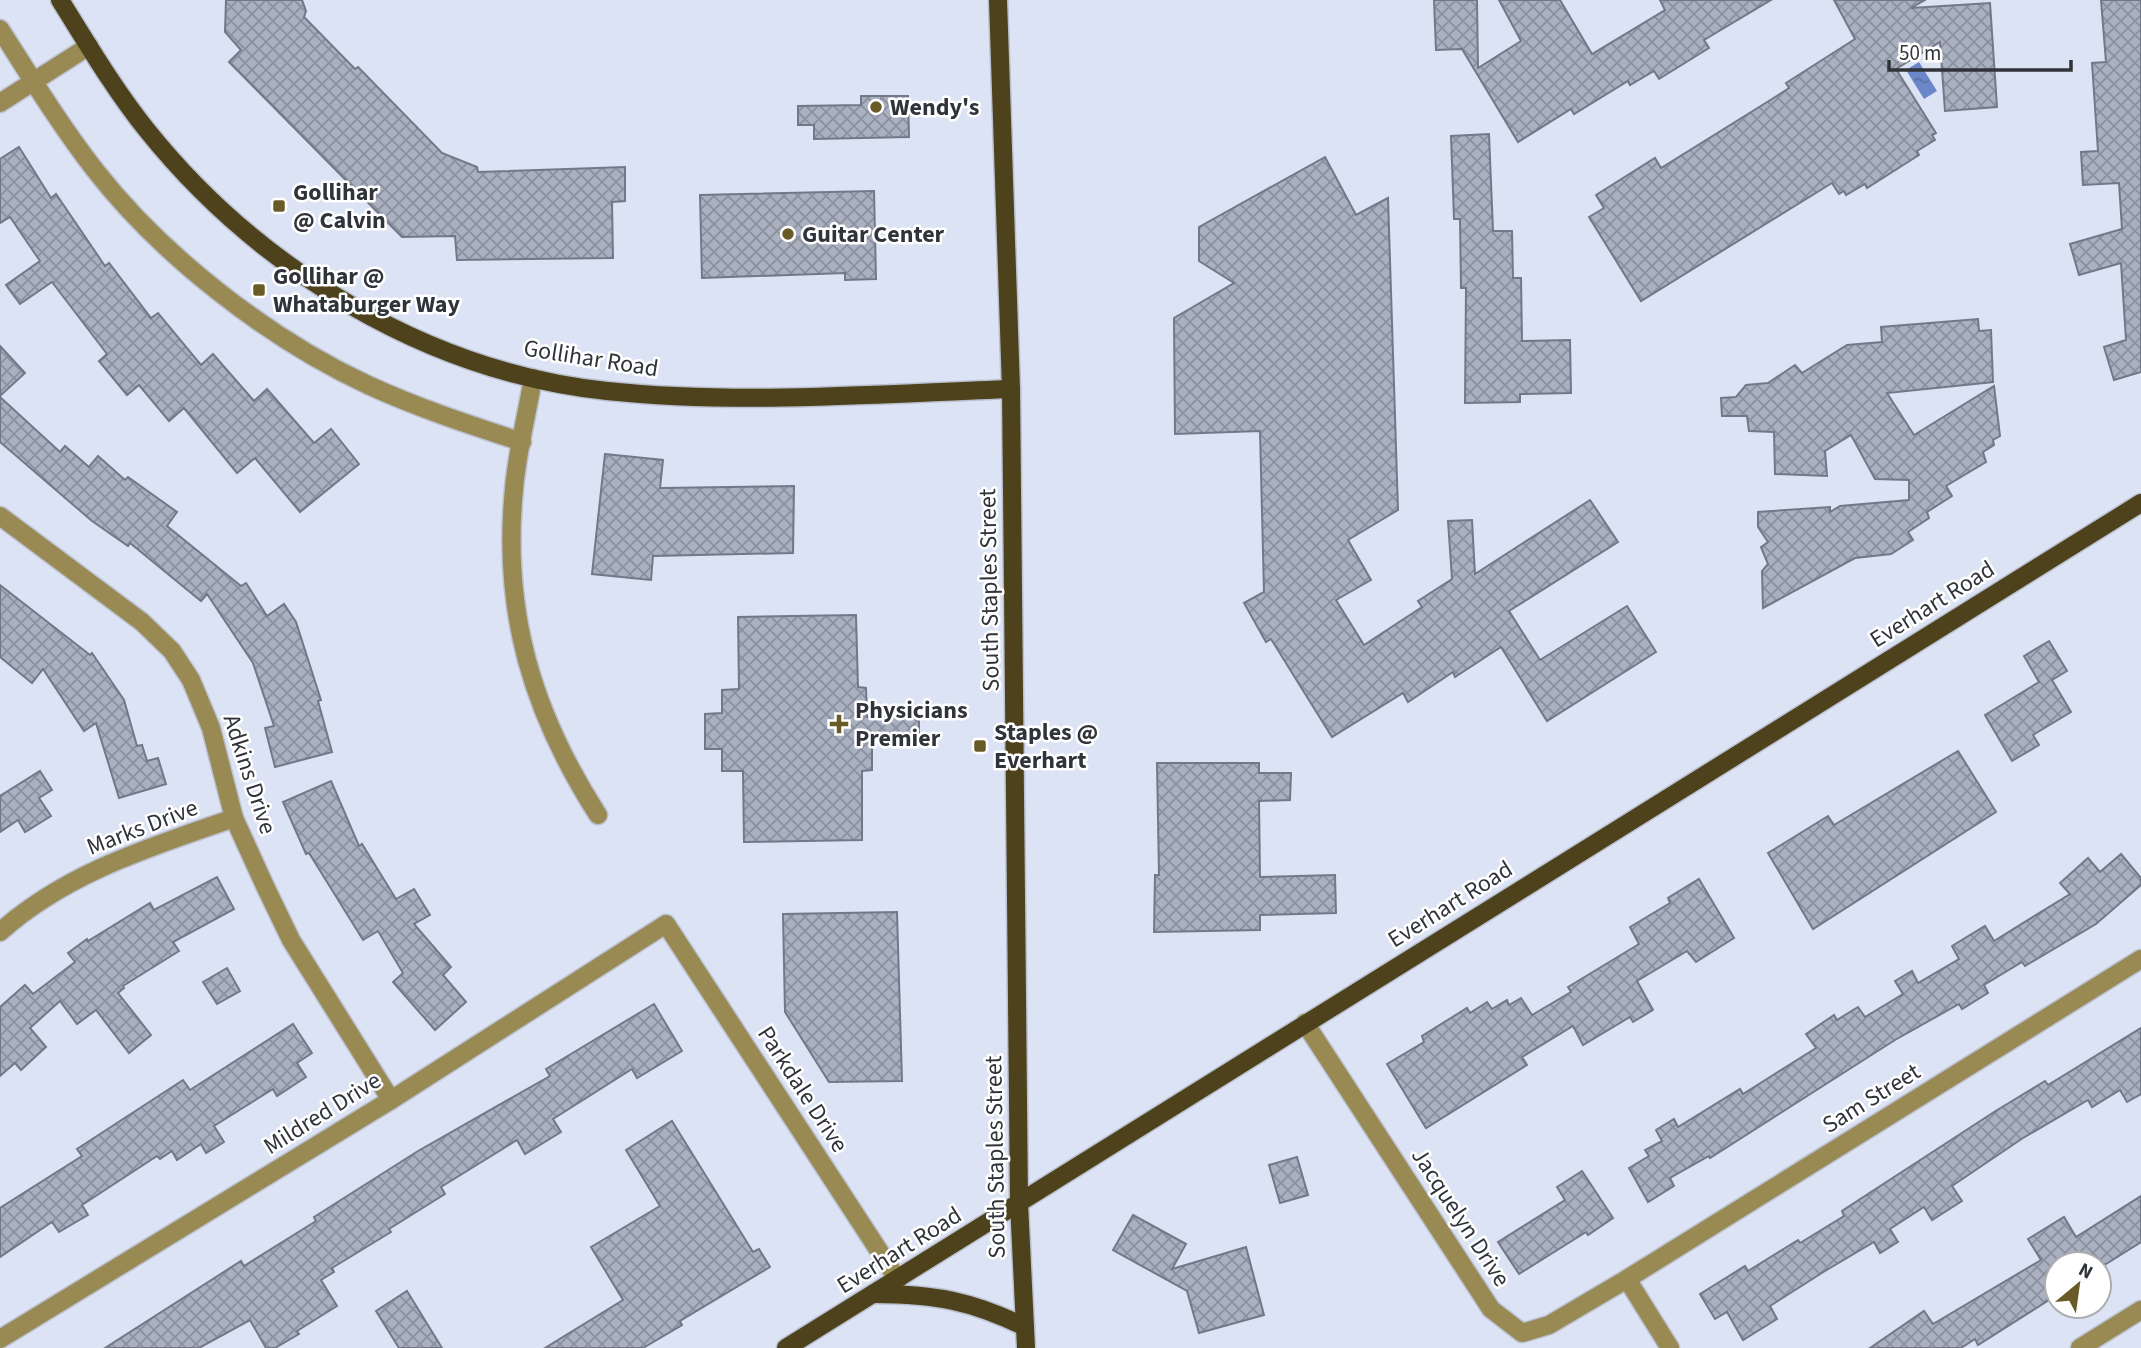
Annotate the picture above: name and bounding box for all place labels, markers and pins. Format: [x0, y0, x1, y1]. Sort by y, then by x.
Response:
place label: Wendy's [890, 90, 979, 125]
marker: Wendy's [868, 99, 884, 115]
place label: Gollihar @ Calvin [293, 175, 386, 238]
marker: Gollihar @ Calvin [271, 198, 287, 214]
place label: Guitar Center [802, 217, 945, 252]
marker: Guitar Center [780, 226, 796, 242]
place label: Gollihar @ Whataburger Way [273, 259, 461, 322]
marker: Gollihar @ Whataburger Way [251, 282, 267, 298]
place label: Physicians Premier [855, 693, 968, 756]
marker: Physicians Premier [829, 714, 849, 734]
place label: Staples @ Everhart [994, 715, 1098, 778]
marker: Staples @ Everhart [972, 738, 988, 754]

